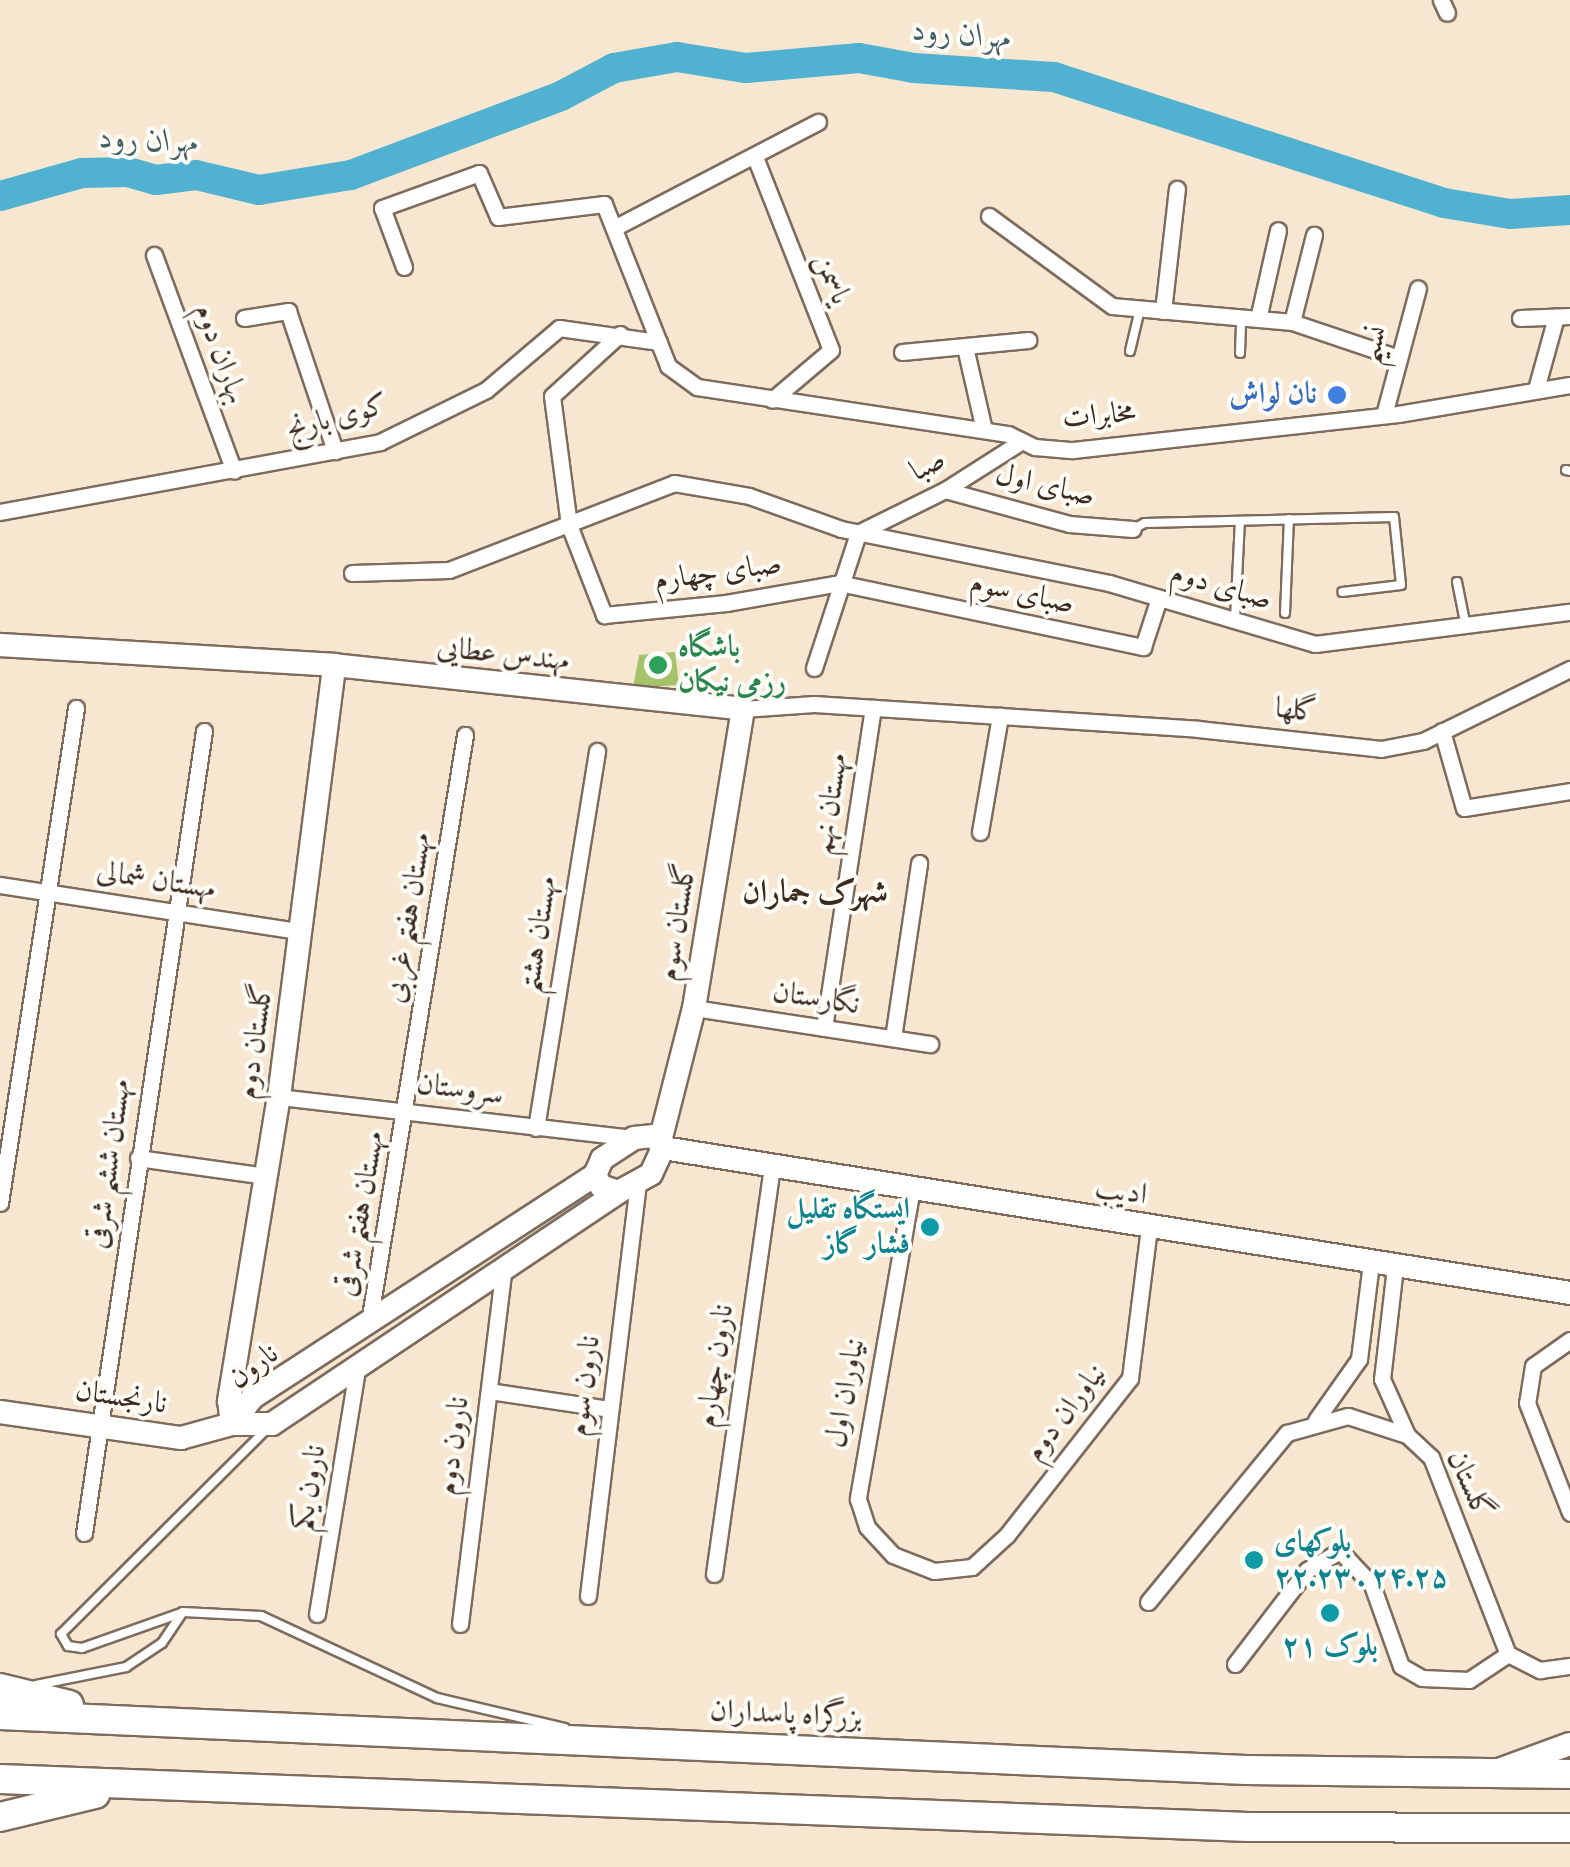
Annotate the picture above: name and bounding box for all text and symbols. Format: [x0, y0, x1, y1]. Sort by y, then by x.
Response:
water label: مهران رود [910, 12, 1014, 58]
water label: مهران رود [98, 119, 200, 163]
street label: یاسمن [806, 248, 858, 310]
street label: بهاران دوم [185, 299, 255, 409]
street label: نسیم [1352, 322, 1396, 368]
place label: نان لواش [1229, 377, 1317, 413]
marker: نان لواش [1326, 384, 1348, 406]
street label: کوی بارنج [282, 387, 392, 449]
street label: مخابرات [1061, 395, 1137, 437]
street label: صبا [904, 442, 952, 490]
street label: صبای اول [992, 457, 1098, 515]
street label: صبای چهارم [652, 546, 784, 600]
street label: صبای دوم [1166, 555, 1276, 619]
street label: صبای سوم [967, 565, 1077, 623]
street label: مهندس عطایی [435, 630, 571, 680]
place label: باشگاه رزمی نیکان [678, 630, 786, 700]
marker: باشگاه رزمی نیکان [647, 654, 669, 676]
street label: گلها [1273, 691, 1319, 731]
street label: مهستان نهم [805, 751, 857, 857]
street label: مهستان هفتم غربی [378, 830, 440, 1006]
street label: مهستان شمالی [94, 854, 218, 908]
street label: گلستان سوم [651, 860, 705, 984]
street label: مهستان هشتم [512, 874, 566, 996]
district label: شهرک جماران [742, 874, 888, 912]
street label: نگارستان [770, 974, 862, 1024]
street label: گلستان دوم [230, 980, 282, 1102]
street label: سروستان [414, 1066, 506, 1114]
street label: مهستان ششم شرقی [80, 1077, 140, 1251]
street label: مهستان هفتم شرقی [329, 1129, 393, 1299]
street label: ادیب [1092, 1170, 1150, 1214]
place label: ایستگاه تقلیل فشار گاز [786, 1192, 910, 1262]
marker: ایستگاه تقلیل فشار گاز [919, 1216, 941, 1238]
street label: نارون چهارم [690, 1302, 742, 1430]
street label: نارون سوم [561, 1334, 609, 1438]
street label: نیاوران اول [819, 1335, 873, 1451]
street label: نارون [222, 1336, 286, 1398]
street label: نیاوران دوم [1018, 1357, 1114, 1469]
street label: نارنجستان [73, 1373, 169, 1423]
street label: نارون دوم [430, 1395, 478, 1497]
street label: نارون یکم [285, 1442, 335, 1534]
street label: گلستان [1438, 1445, 1500, 1525]
place label: بلوکهای ۲۲.۲۳ . ۲۴.۲۵ [1274, 1525, 1449, 1596]
marker: بلوکهای ۲۲.۲۳ . ۲۴.۲۵ [1243, 1549, 1265, 1571]
marker: بلوک ۲۱ [1319, 1602, 1341, 1624]
place label: بلوک ۲۱ [1282, 1629, 1378, 1665]
street label: بزرگراه پاسداران [709, 1693, 863, 1737]

